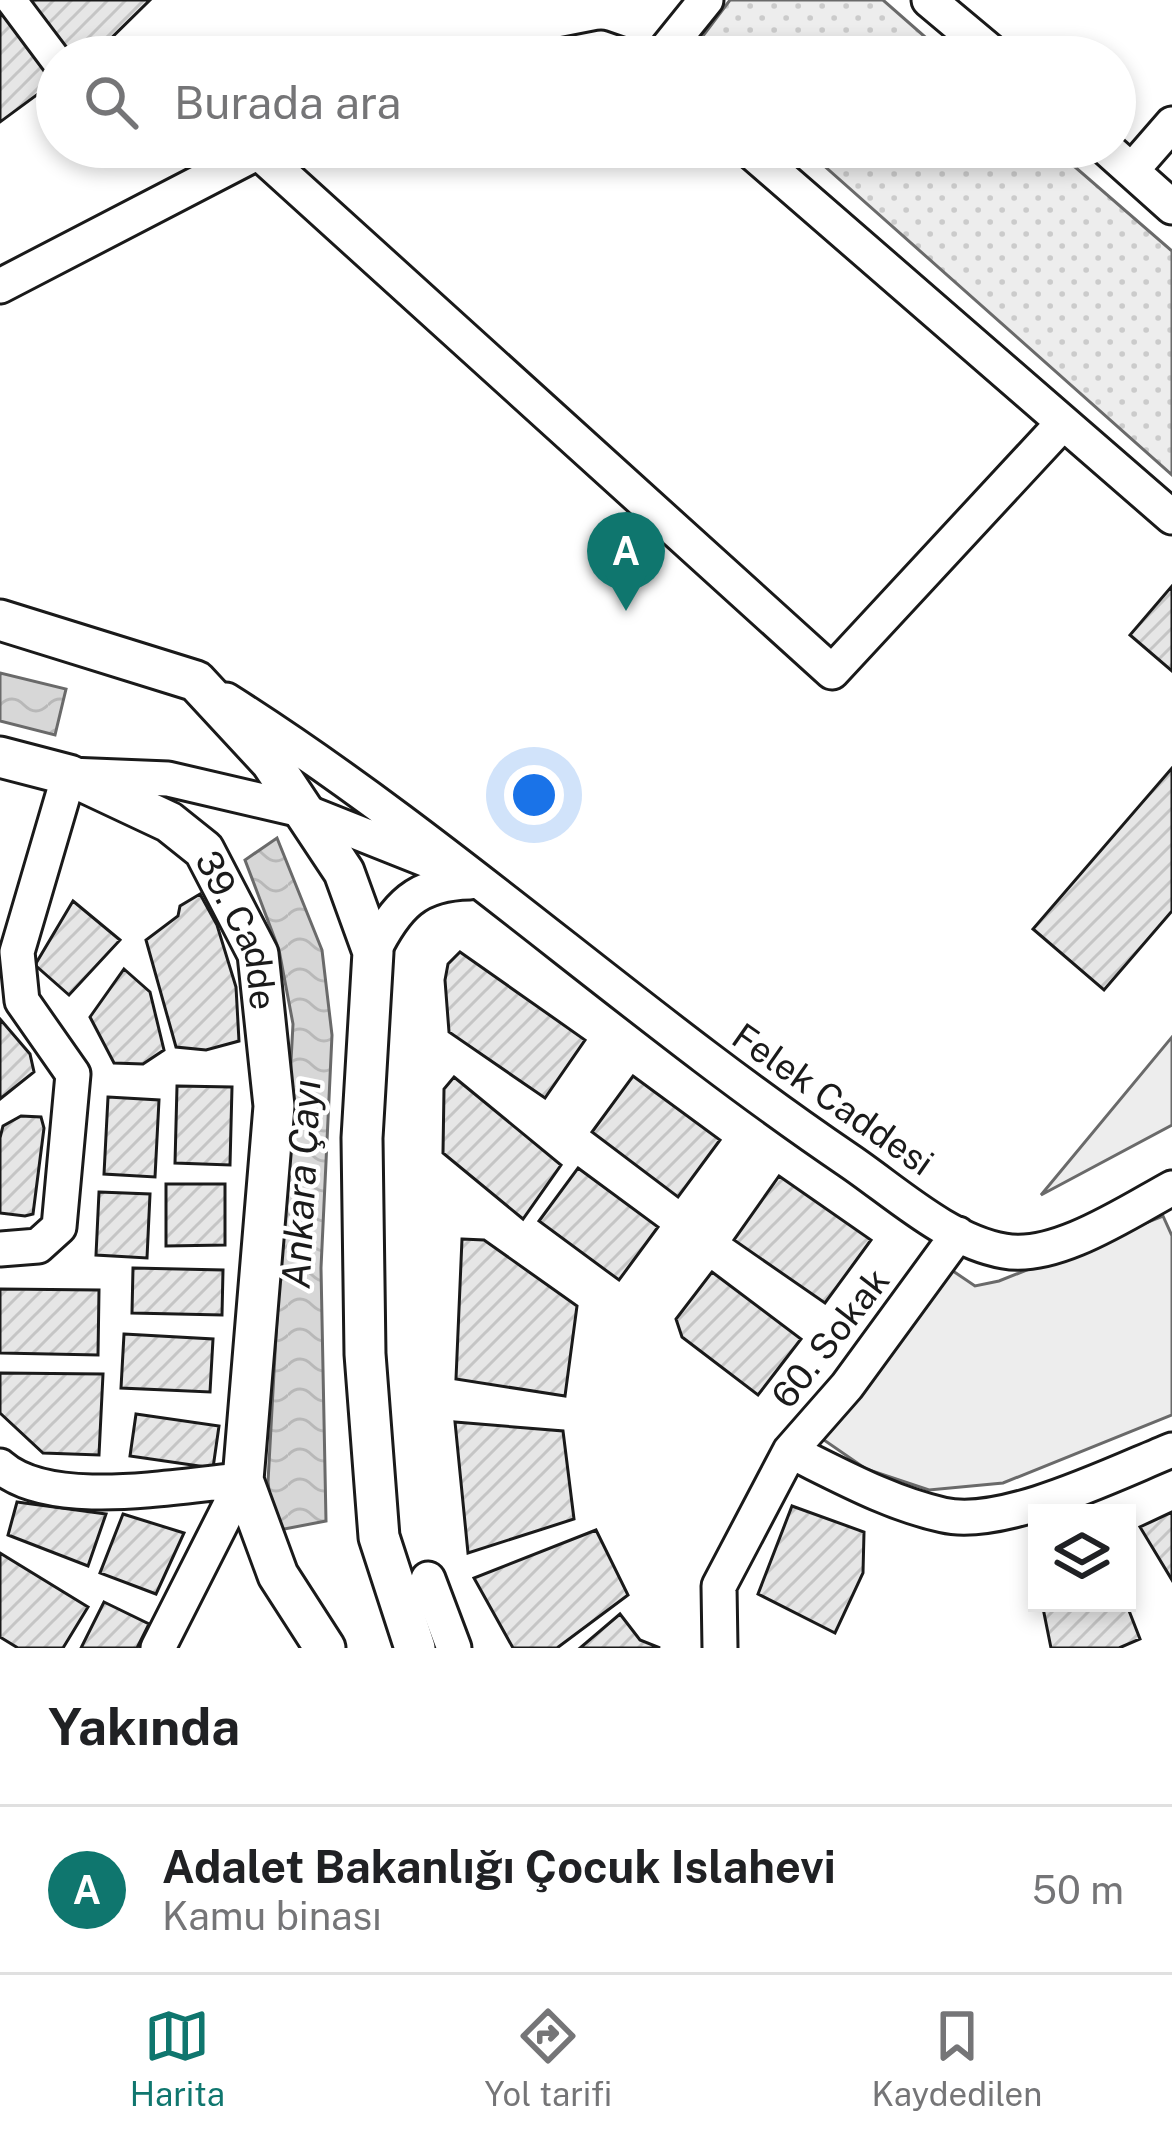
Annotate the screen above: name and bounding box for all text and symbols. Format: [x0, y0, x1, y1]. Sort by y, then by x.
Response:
search box [36, 36, 1136, 168]
icon: search [78, 69, 144, 135]
text: Burada ara [174, 76, 401, 129]
pin: A [587, 512, 665, 611]
your location [504, 765, 564, 825]
street label: 39. Cadde [187, 844, 285, 1012]
street label: Felek Caddesi [725, 1014, 941, 1184]
water label: Ankara Çayı [273, 1078, 329, 1290]
street label: 60. Sokak [763, 1260, 897, 1416]
map controls [1028, 1504, 1136, 1612]
button: layers [1028, 1504, 1136, 1612]
text: Yakında [48, 1697, 240, 1756]
text: Adalet Bakanlığı Çocuk Islahevi [162, 1840, 836, 1893]
text: A [73, 1867, 101, 1913]
text: 50 m [1032, 1867, 1124, 1913]
text: Kamu binası [162, 1893, 382, 1939]
tab: Harita [130, 2003, 225, 2113]
tab: Yol tarifi [485, 2003, 612, 2113]
tab: Kaydedilen [872, 2003, 1042, 2113]

